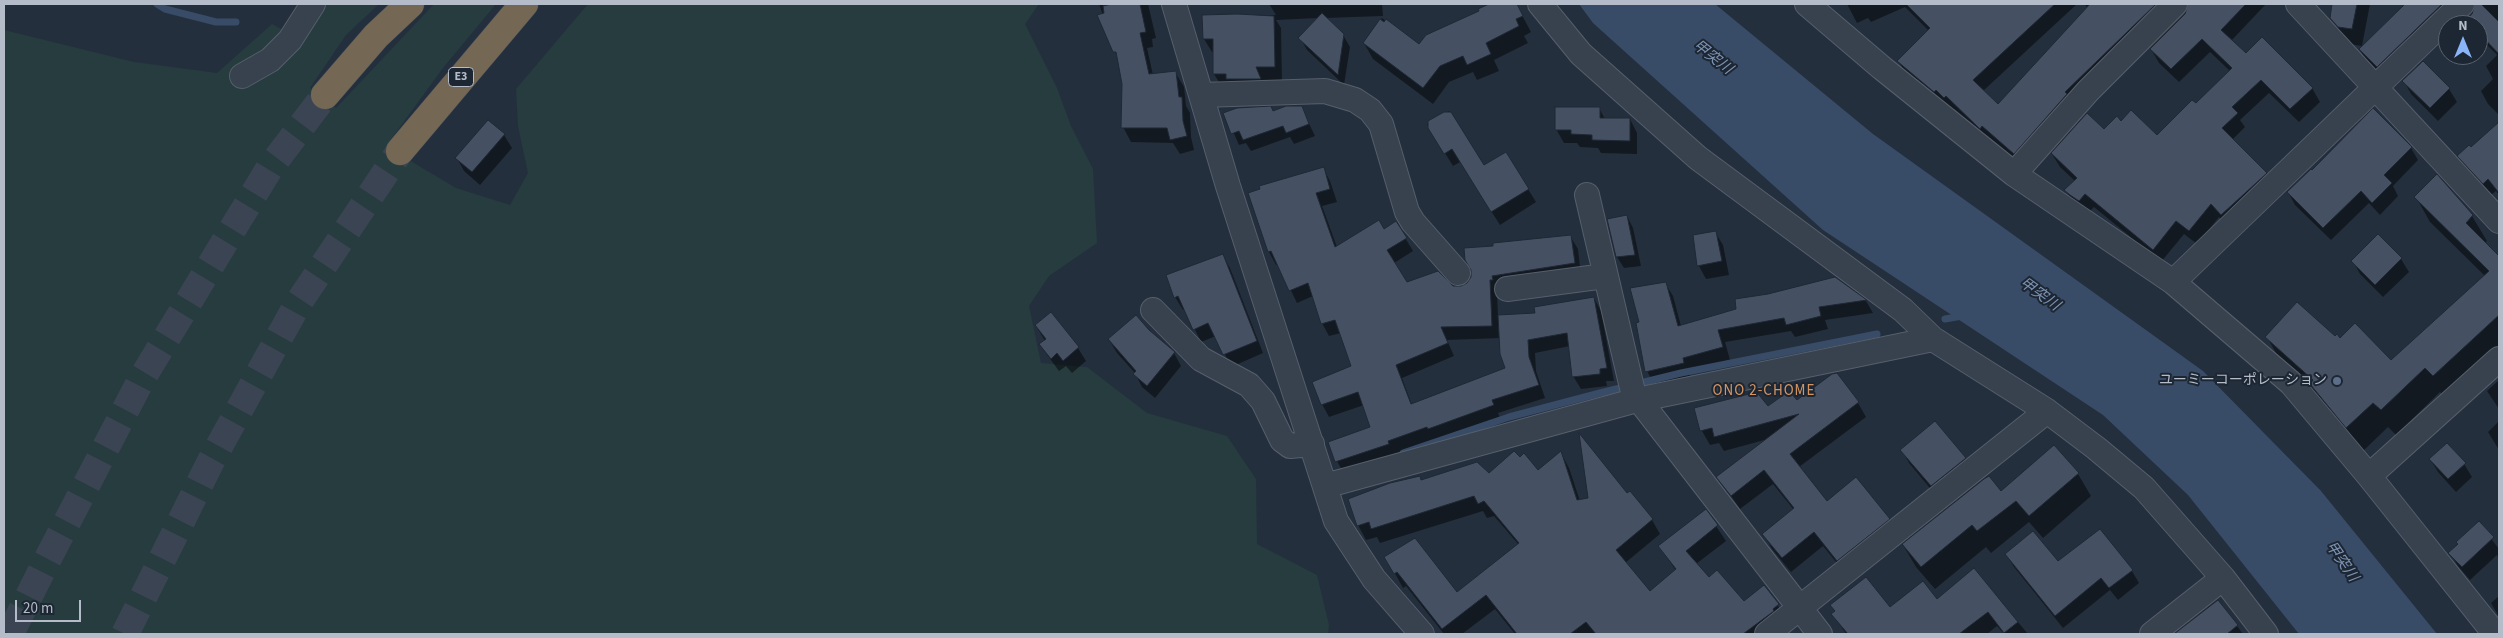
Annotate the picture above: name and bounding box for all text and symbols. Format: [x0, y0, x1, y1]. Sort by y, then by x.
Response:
north arrow [2438, 15, 2488, 65]
text: N [2458, 16, 2468, 36]
water label: 甲突川 [1689, 37, 1735, 79]
road number: E3 [448, 68, 474, 86]
water label: 甲突川 [2016, 274, 2062, 316]
place label: ユーミーコーポレーション [2159, 373, 2327, 389]
marker: ユーミーコーポレーション [2331, 375, 2343, 387]
district label: ONO 2-CHOME [1711, 383, 1817, 401]
water label: 甲突川 [2321, 538, 2361, 586]
scale bar [18, 590, 84, 622]
text: 20 m [23, 598, 53, 619]

